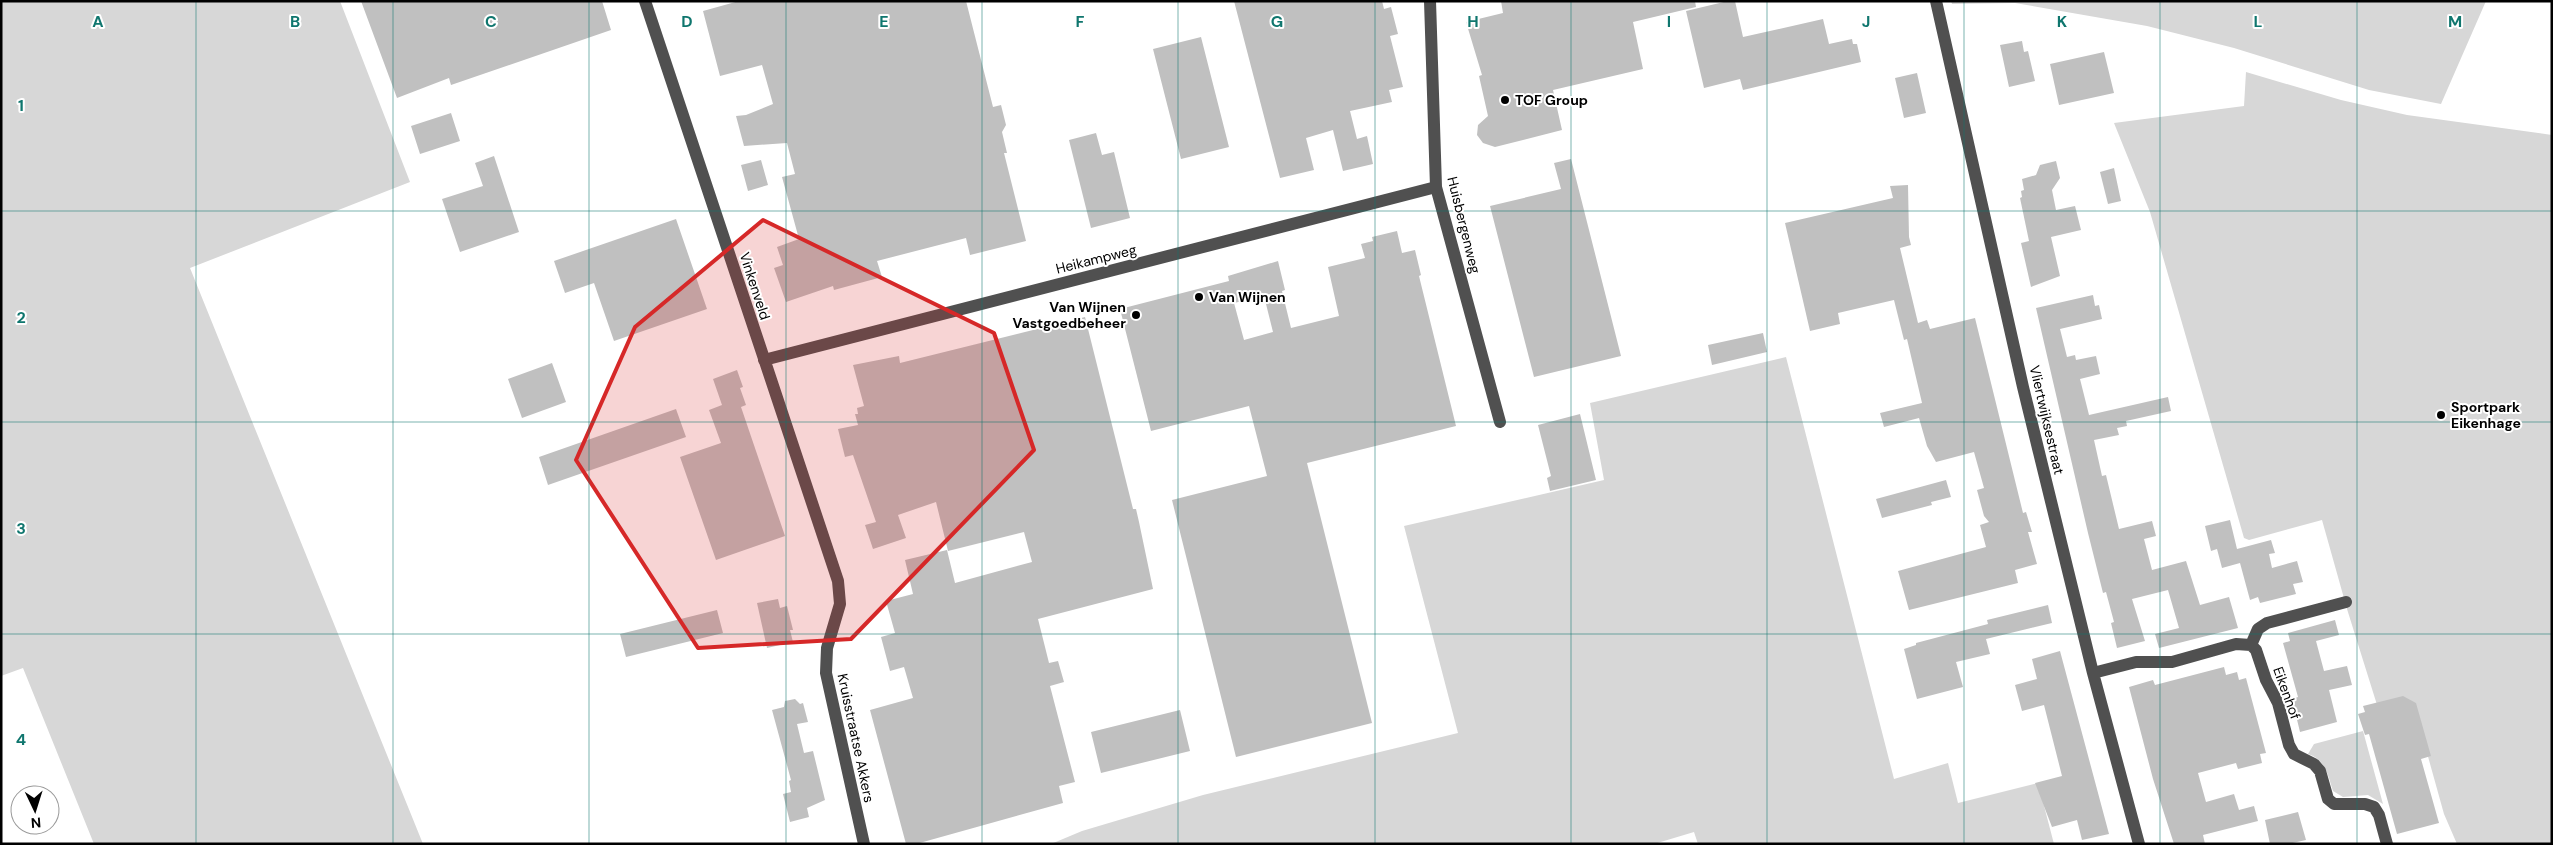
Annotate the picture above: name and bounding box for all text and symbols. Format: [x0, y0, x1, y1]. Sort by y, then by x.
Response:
text: A [92, 11, 104, 32]
text: B [290, 11, 300, 32]
text: C [485, 11, 497, 32]
text: D [681, 11, 693, 32]
text: E [879, 11, 889, 32]
text: F [1076, 11, 1085, 32]
text: G [1271, 11, 1283, 32]
text: H [1467, 11, 1479, 32]
text: I [1667, 11, 1671, 32]
text: J [1862, 11, 1870, 32]
text: K [2057, 11, 2068, 32]
text: L [2254, 11, 2263, 32]
text: M [2448, 11, 2462, 32]
place label: TOF Group [1515, 91, 1588, 109]
marker: TOF Group [1499, 94, 1511, 106]
text: 1 [18, 95, 24, 116]
street label: Huisbergenweg [1443, 175, 1485, 276]
street label: Heikampweg [1054, 240, 1138, 278]
street label: Vinkenveld [736, 250, 774, 322]
place label: Van Wijnen [1209, 288, 1286, 306]
marker: Van Wijnen [1193, 291, 1205, 303]
place label: Van Wijnen Vastgoedbeheer [1012, 298, 1126, 332]
text: 2 [16, 307, 26, 328]
marker: Van Wijnen Vastgoedbeheer [1130, 309, 1142, 321]
street label: Vliertwijksestraat [2026, 364, 2068, 476]
place label: Sportpark Eikenhage [2451, 398, 2521, 432]
marker: Sportpark Eikenhage [2435, 409, 2447, 421]
text: 3 [16, 518, 26, 539]
street label: Eikenhof [2269, 664, 2305, 722]
street label: Kruisstraatse Akkers [834, 672, 878, 804]
text: 4 [16, 729, 26, 750]
north arrow [10, 785, 60, 835]
text: N [30, 814, 42, 832]

